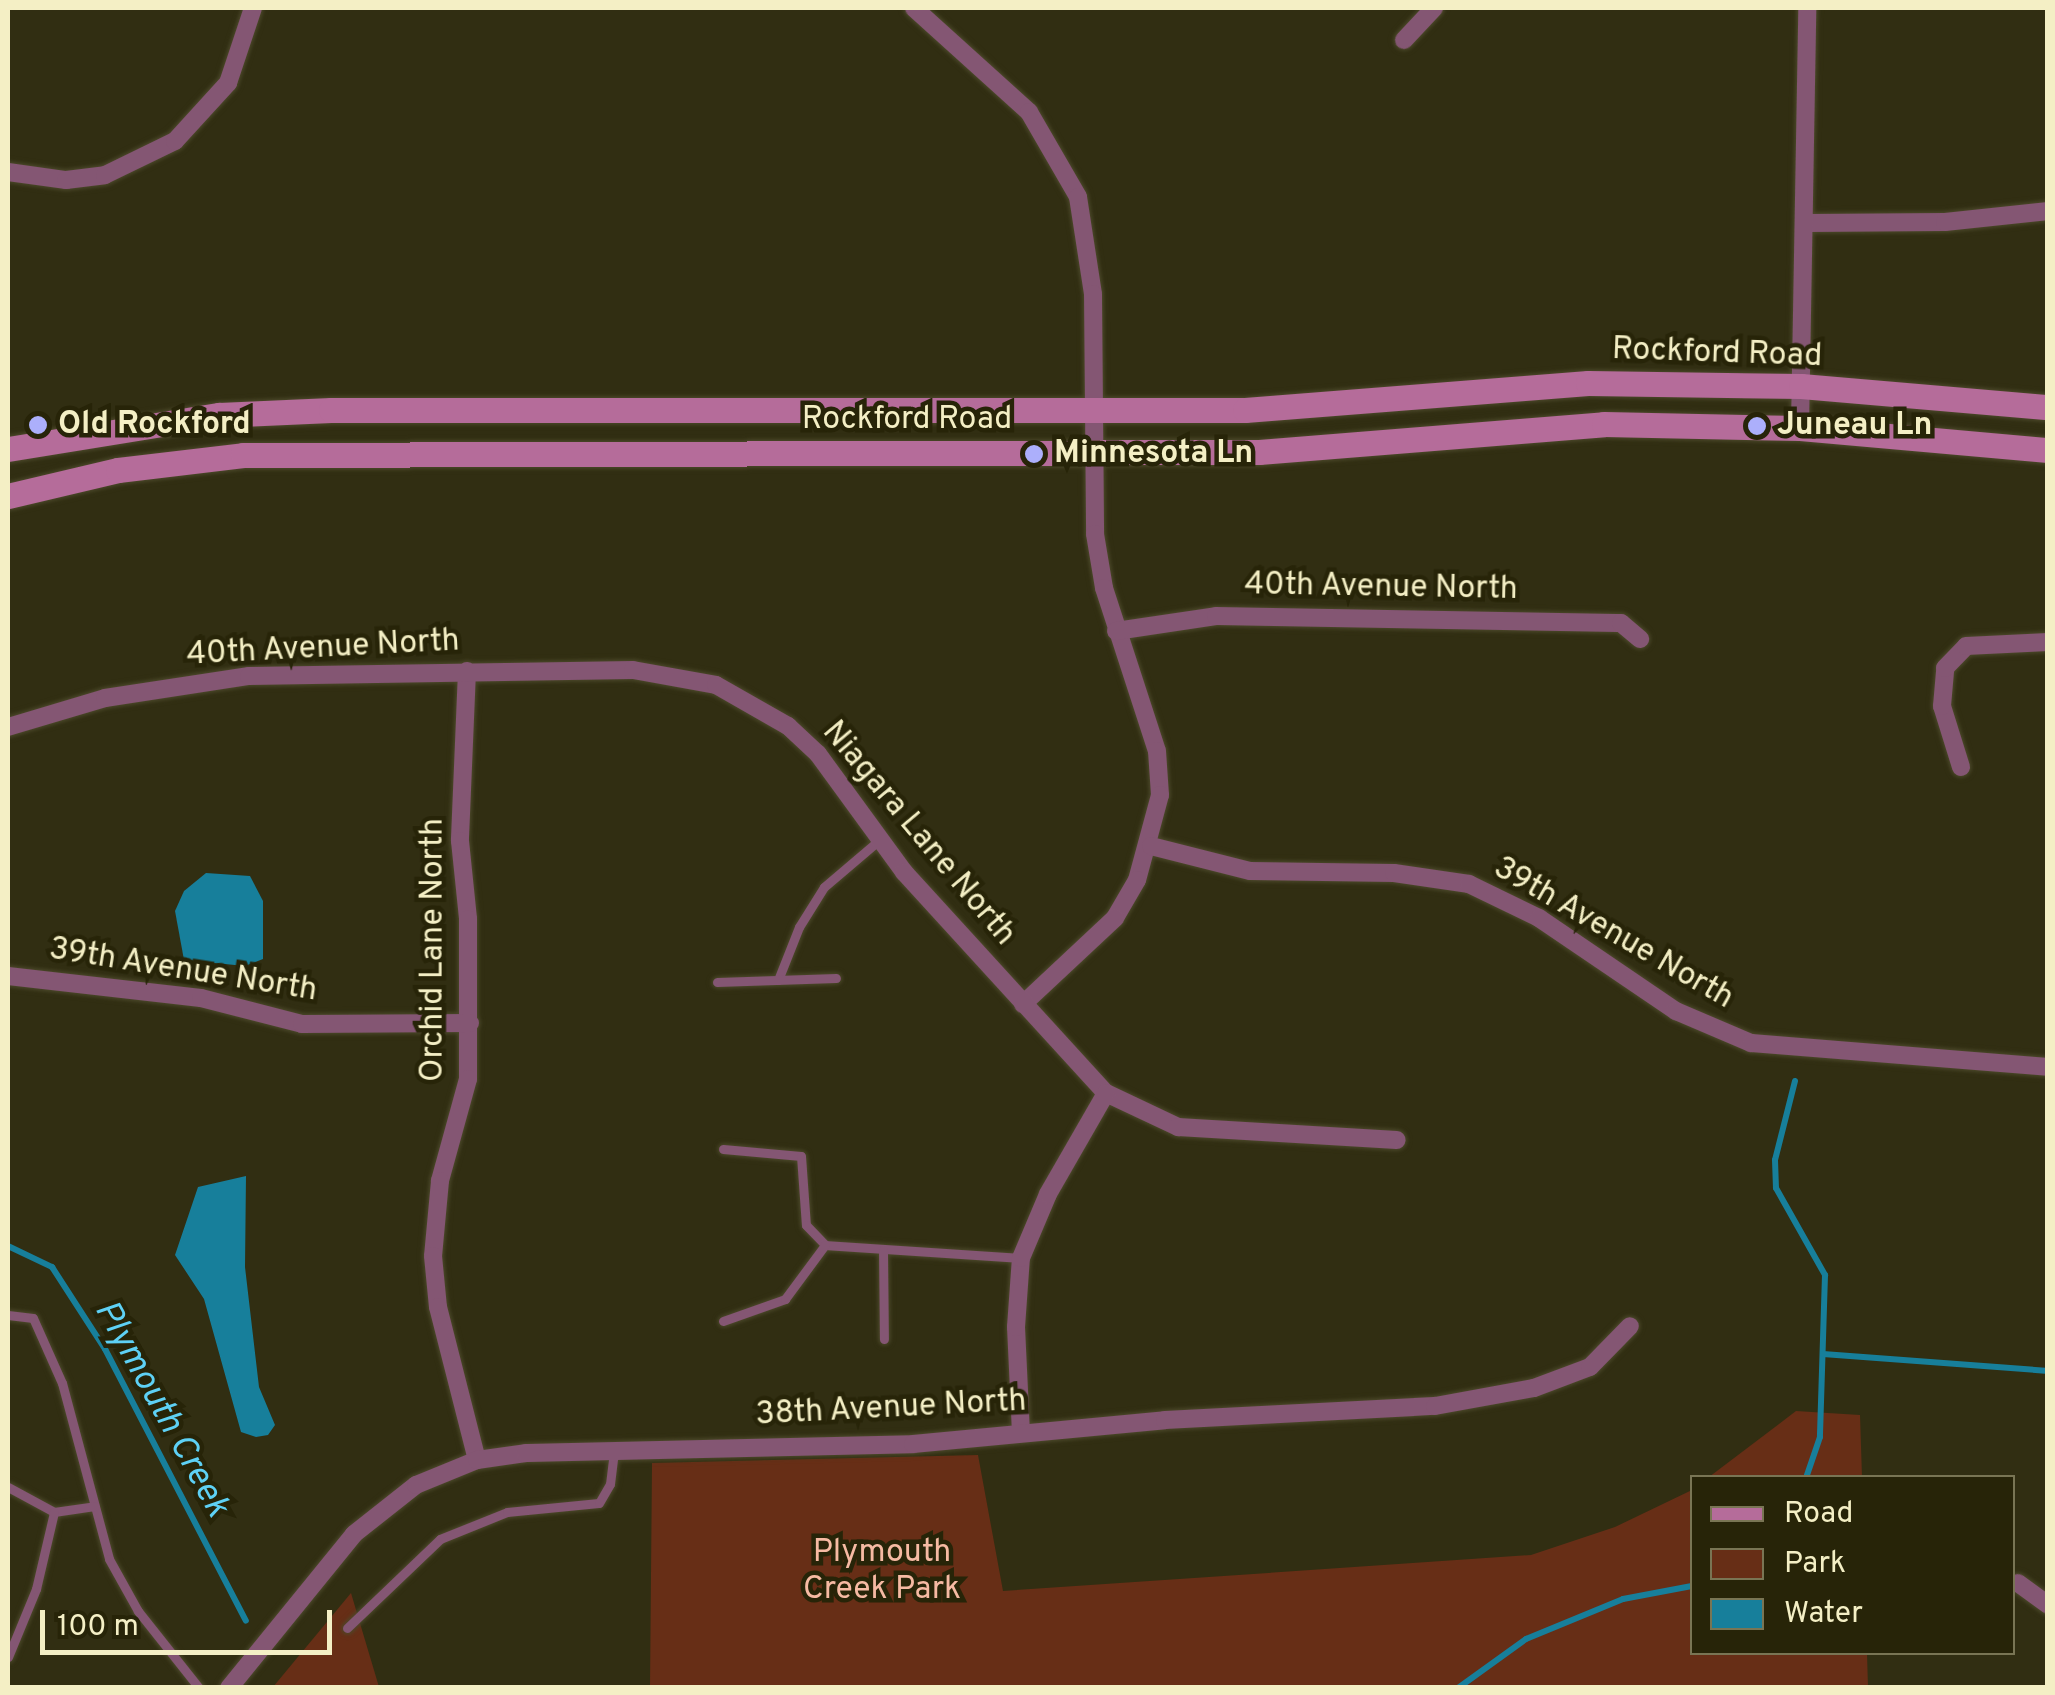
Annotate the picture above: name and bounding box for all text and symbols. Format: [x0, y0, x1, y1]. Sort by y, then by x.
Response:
street label: Rockford Road [1611, 331, 1823, 377]
street label: Rockford Road [802, 401, 1012, 439]
place label: Old Rockford [58, 406, 251, 444]
place label: Juneau Ln [1777, 407, 1932, 445]
marker: Old Rockford [27, 414, 49, 436]
marker: Juneau Ln [1746, 415, 1768, 437]
place label: Minnesota Ln [1054, 435, 1253, 473]
marker: Minnesota Ln [1023, 443, 1045, 465]
street label: 40th Avenue North [1243, 566, 1519, 610]
street label: 40th Avenue North [185, 623, 461, 675]
street label: Niagara Lane North [813, 714, 1023, 954]
street label: Orchid Lane North [415, 818, 453, 1082]
street label: 39th Avenue North [1486, 849, 1740, 1019]
street label: 39th Avenue North [46, 931, 320, 1011]
water label: Plymouth Creek [84, 1293, 238, 1525]
street label: 38th Avenue North [754, 1383, 1028, 1435]
legend [1690, 1475, 2015, 1655]
text: Road [1784, 1496, 1853, 1533]
park label: Plymouth Creek Park [803, 1535, 961, 1610]
text: Park [1784, 1546, 1846, 1583]
scale bar [45, 1590, 338, 1652]
text: Water [1784, 1596, 1863, 1633]
text: 100 m [57, 1609, 139, 1646]

